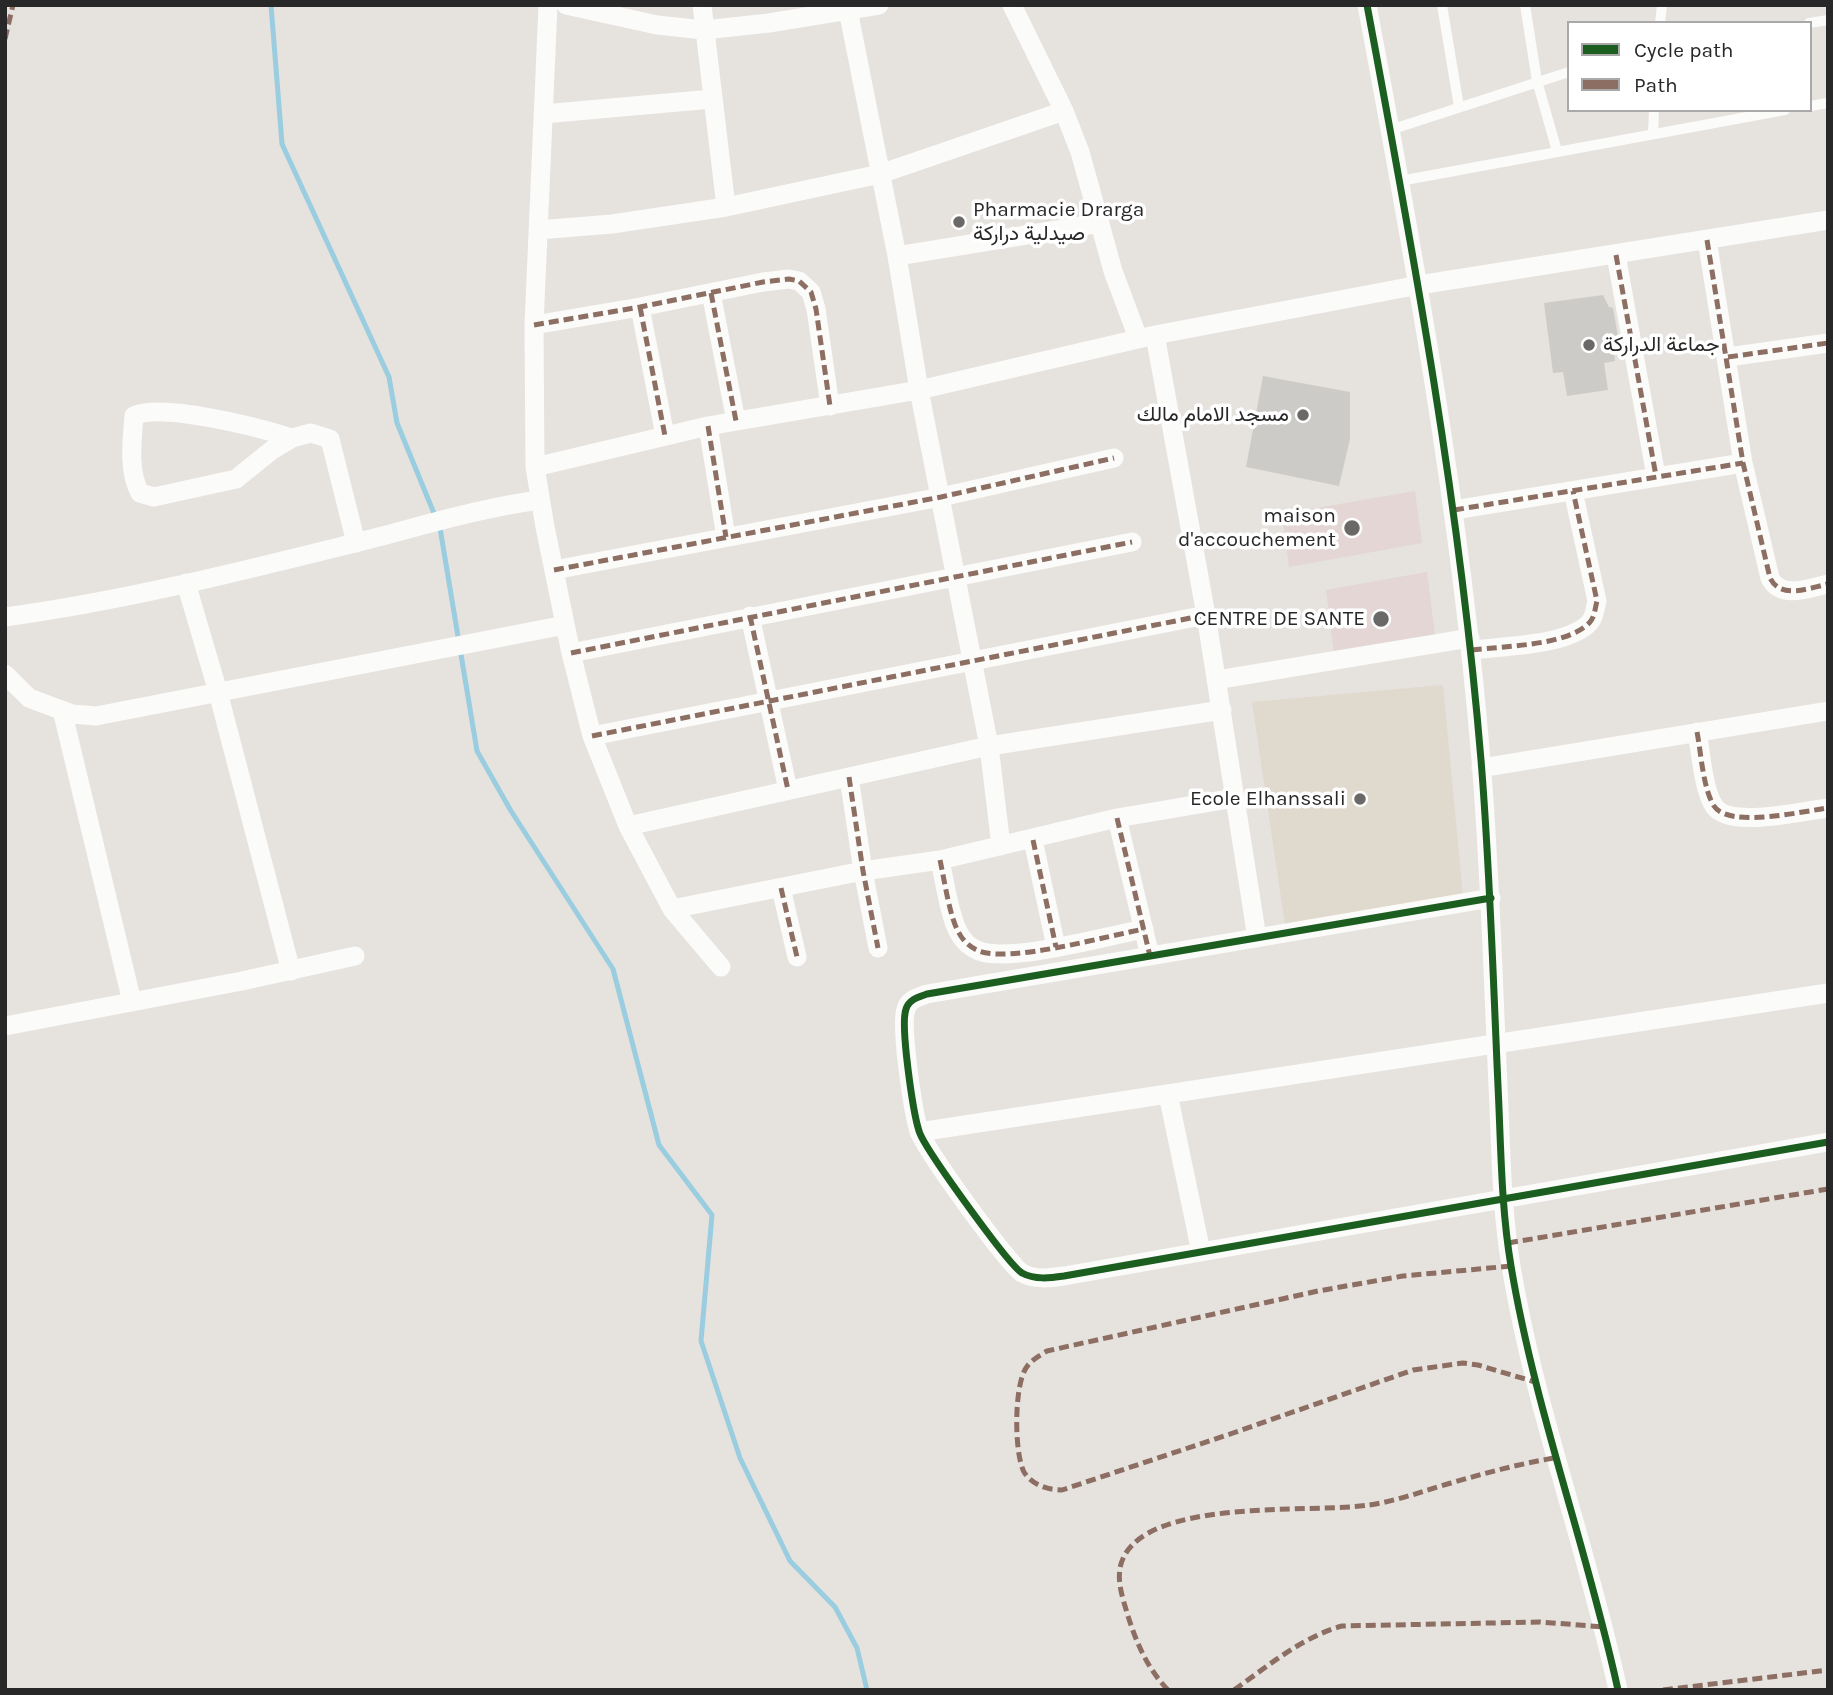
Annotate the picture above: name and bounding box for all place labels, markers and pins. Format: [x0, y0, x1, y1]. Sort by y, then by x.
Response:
place label: Pharmacie Drarga صيدلية دراركة [973, 197, 1144, 247]
marker: Pharmacie Drarga صيدلية دراركة [951, 214, 967, 230]
place label: جماعة الدراركة [1603, 332, 1720, 358]
marker: جماعة الدراركة [1581, 337, 1597, 353]
place label: مسجد الامام مالك [1137, 402, 1289, 428]
marker: مسجد الامام مالك [1295, 407, 1311, 423]
place label: maison d'accouchement [1178, 503, 1336, 553]
marker: maison d'accouchement [1342, 518, 1362, 538]
place label: CENTRE DE SANTE [1194, 606, 1365, 632]
marker: CENTRE DE SANTE [1371, 609, 1391, 629]
place label: Ecole Elhanssali [1190, 786, 1346, 812]
marker: Ecole Elhanssali [1352, 791, 1368, 807]

